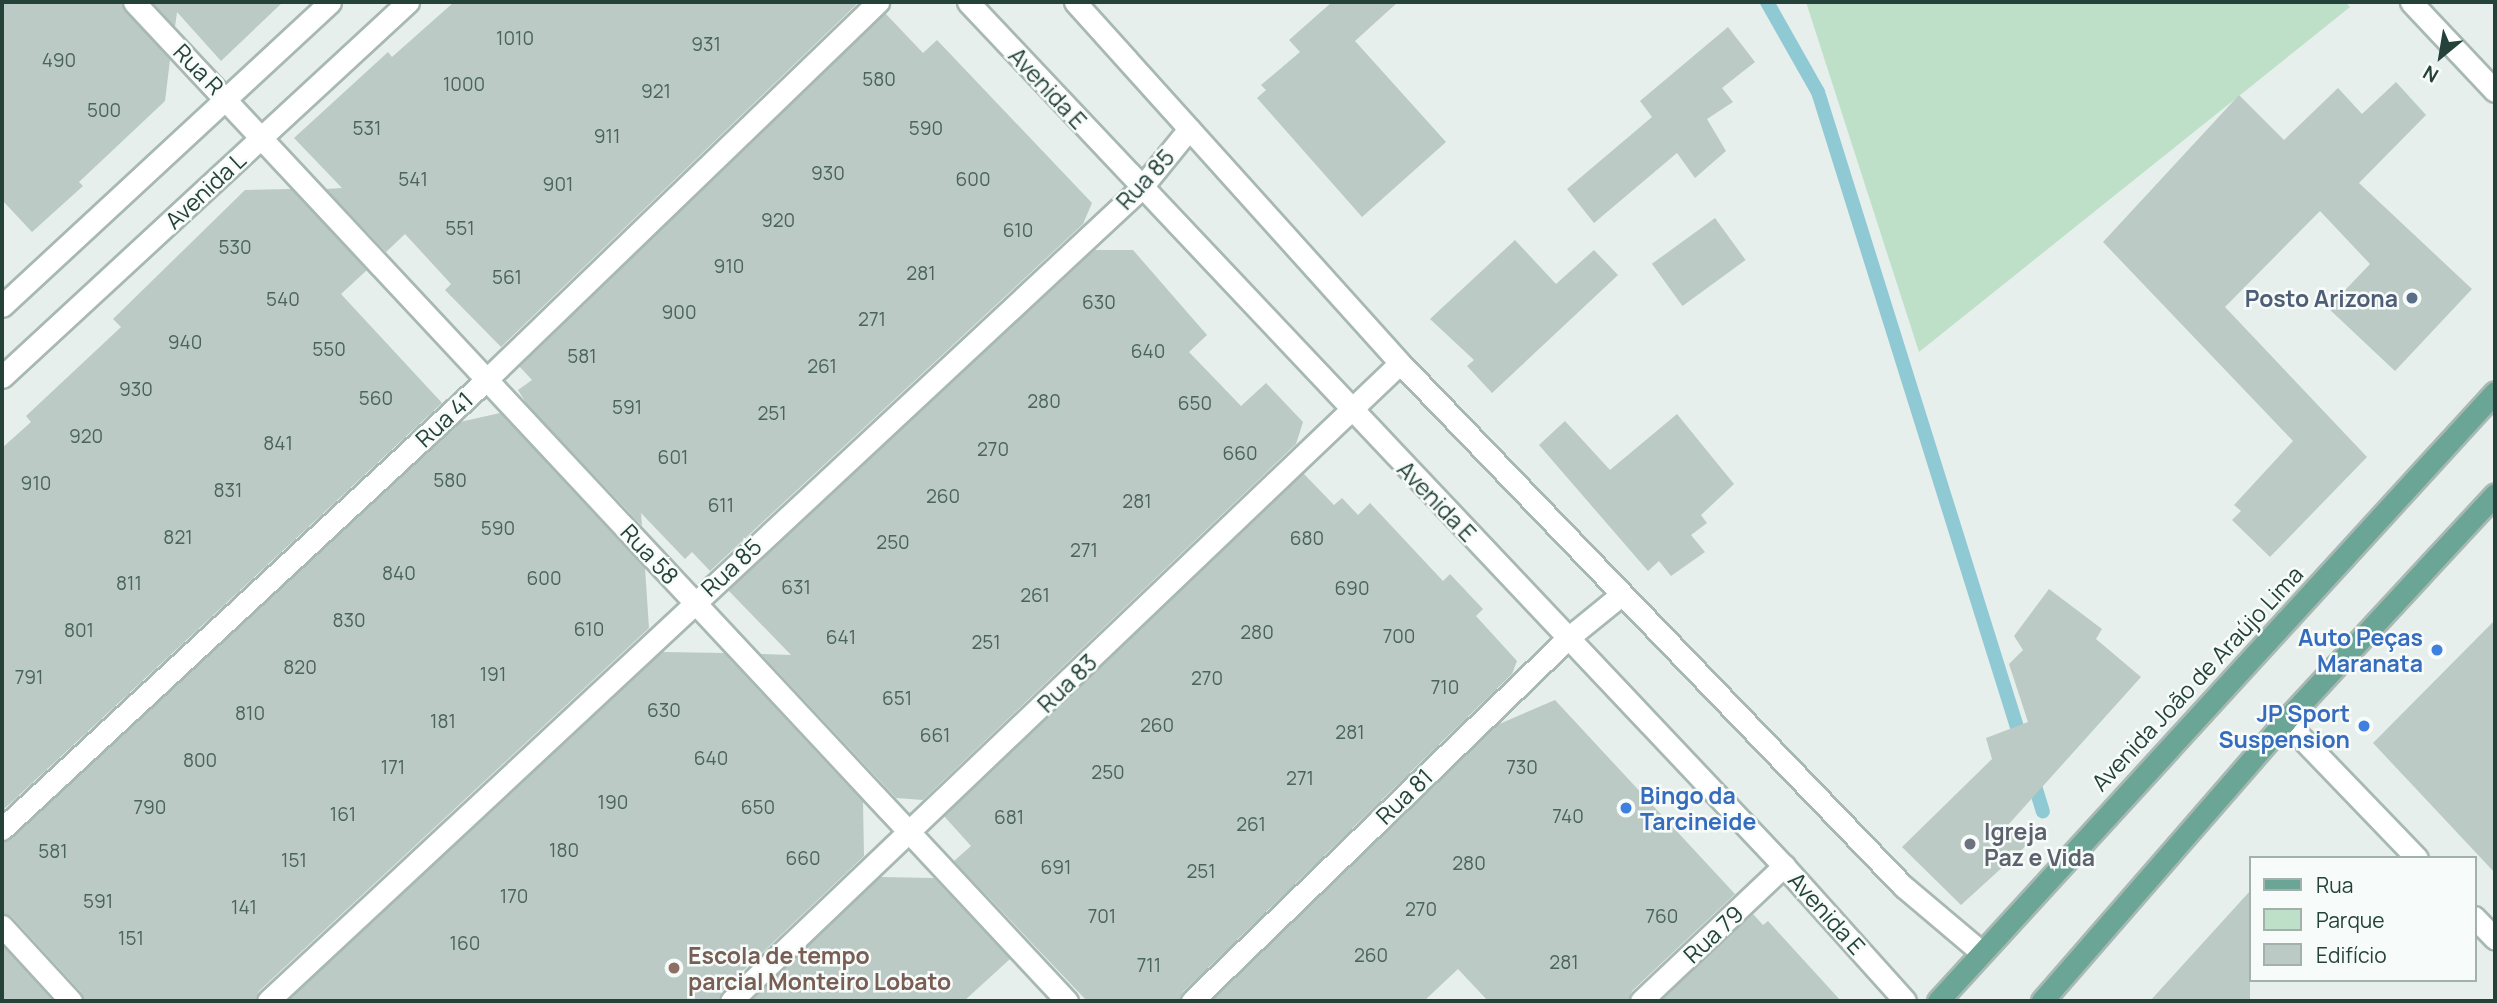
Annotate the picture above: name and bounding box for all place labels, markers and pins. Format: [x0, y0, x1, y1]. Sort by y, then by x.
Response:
place label: Posto Arizona [2245, 284, 2398, 312]
marker: Posto Arizona [2404, 290, 2420, 306]
place label: Auto Peças Maranata [2298, 623, 2423, 677]
marker: Auto Peças Maranata [2429, 642, 2445, 658]
place label: JP Sport Suspension [2218, 699, 2350, 753]
marker: JP Sport Suspension [2356, 718, 2372, 734]
place label: Bingo da Tarcineide [1640, 781, 1756, 835]
marker: Bingo da Tarcineide [1618, 800, 1634, 816]
place label: Igreja Paz e Vida [1984, 817, 2095, 871]
marker: Igreja Paz e Vida [1962, 836, 1978, 852]
place label: Escola de tempo parcial Monteiro Lobato [688, 941, 951, 995]
marker: Escola de tempo parcial Monteiro Lobato [666, 960, 682, 976]

